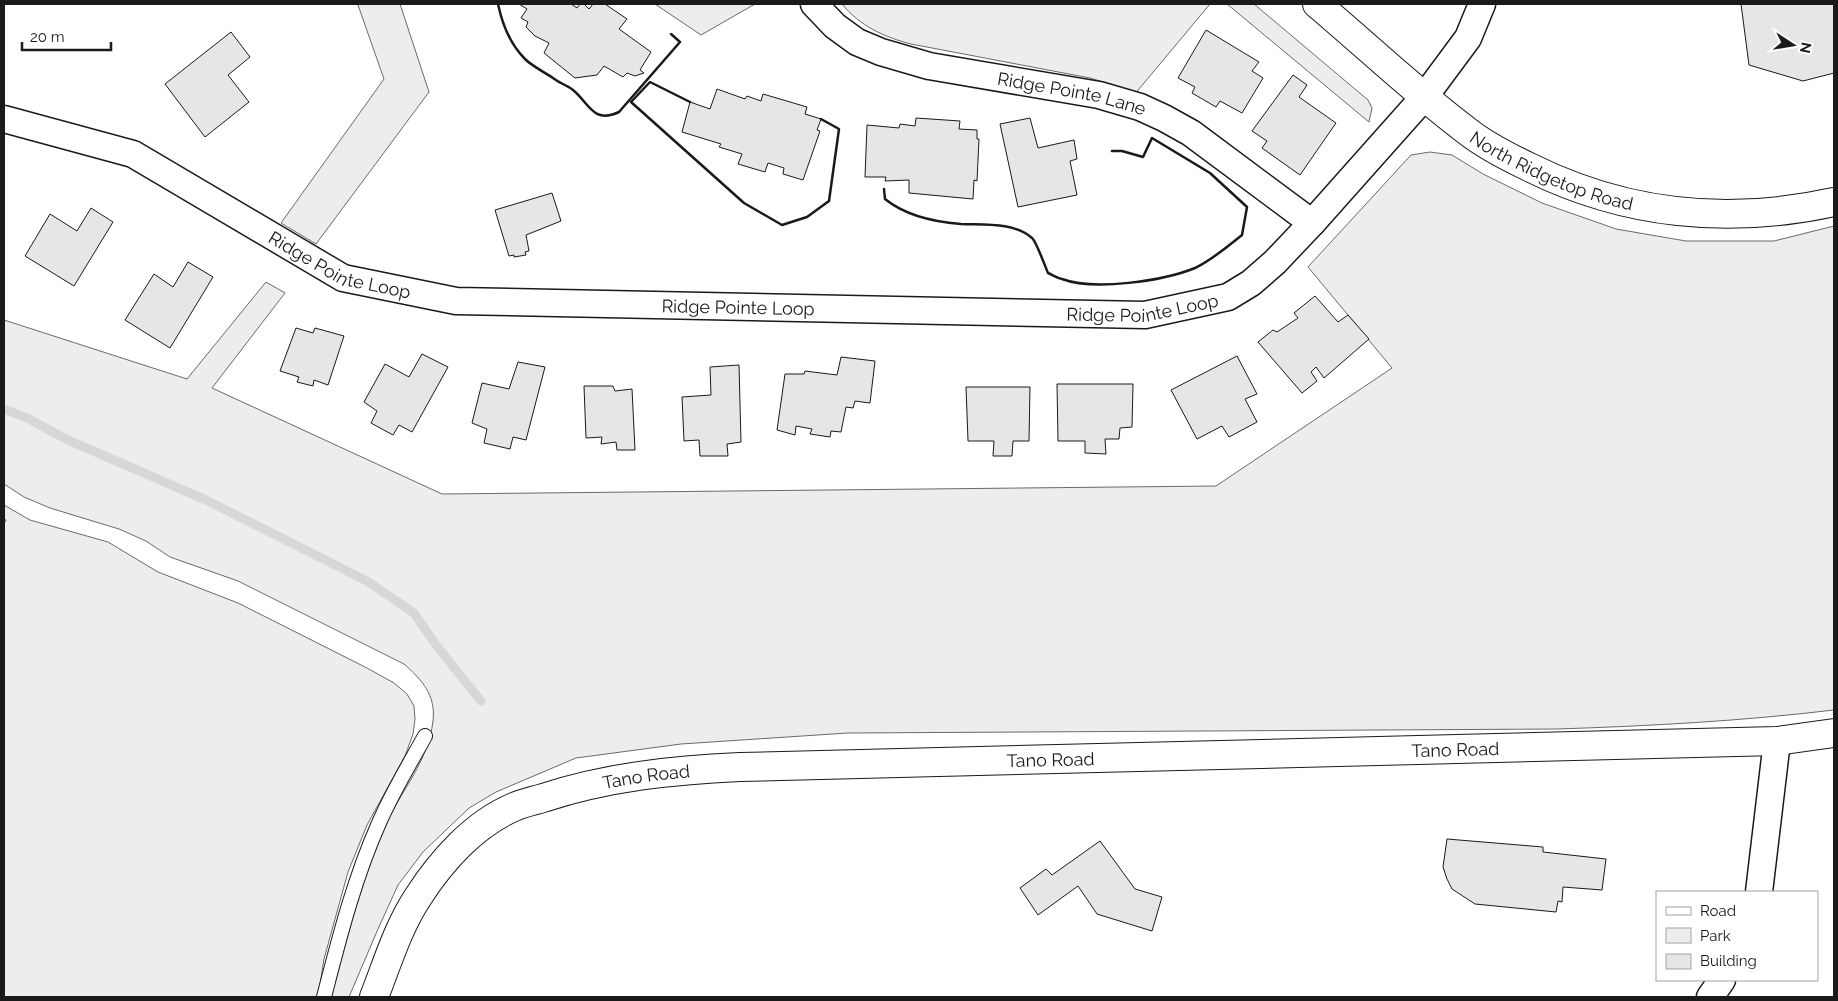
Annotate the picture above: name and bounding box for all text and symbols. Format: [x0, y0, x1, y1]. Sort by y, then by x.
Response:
scale bar [22, 20, 111, 52]
north arrow [1768, 20, 1818, 70]
text: 20 m [30, 28, 65, 46]
text: N [1797, 41, 1815, 55]
street label: Ridge Pointe Lane [996, 67, 1150, 119]
street label: North Ridgetop Road [1466, 126, 1635, 214]
street label: Ridge Pointe Loop [265, 226, 413, 302]
street label: Ridge Pointe Loop [1066, 289, 1220, 326]
street label: Ridge Pointe Loop [661, 295, 815, 319]
street label: Tano Road [1411, 737, 1500, 761]
street label: Tano Road [1006, 748, 1095, 771]
street label: Tano Road [601, 760, 691, 793]
legend [1656, 891, 1818, 981]
text: Road [1700, 902, 1736, 920]
text: Park [1700, 927, 1731, 945]
text: Building [1700, 952, 1757, 970]

